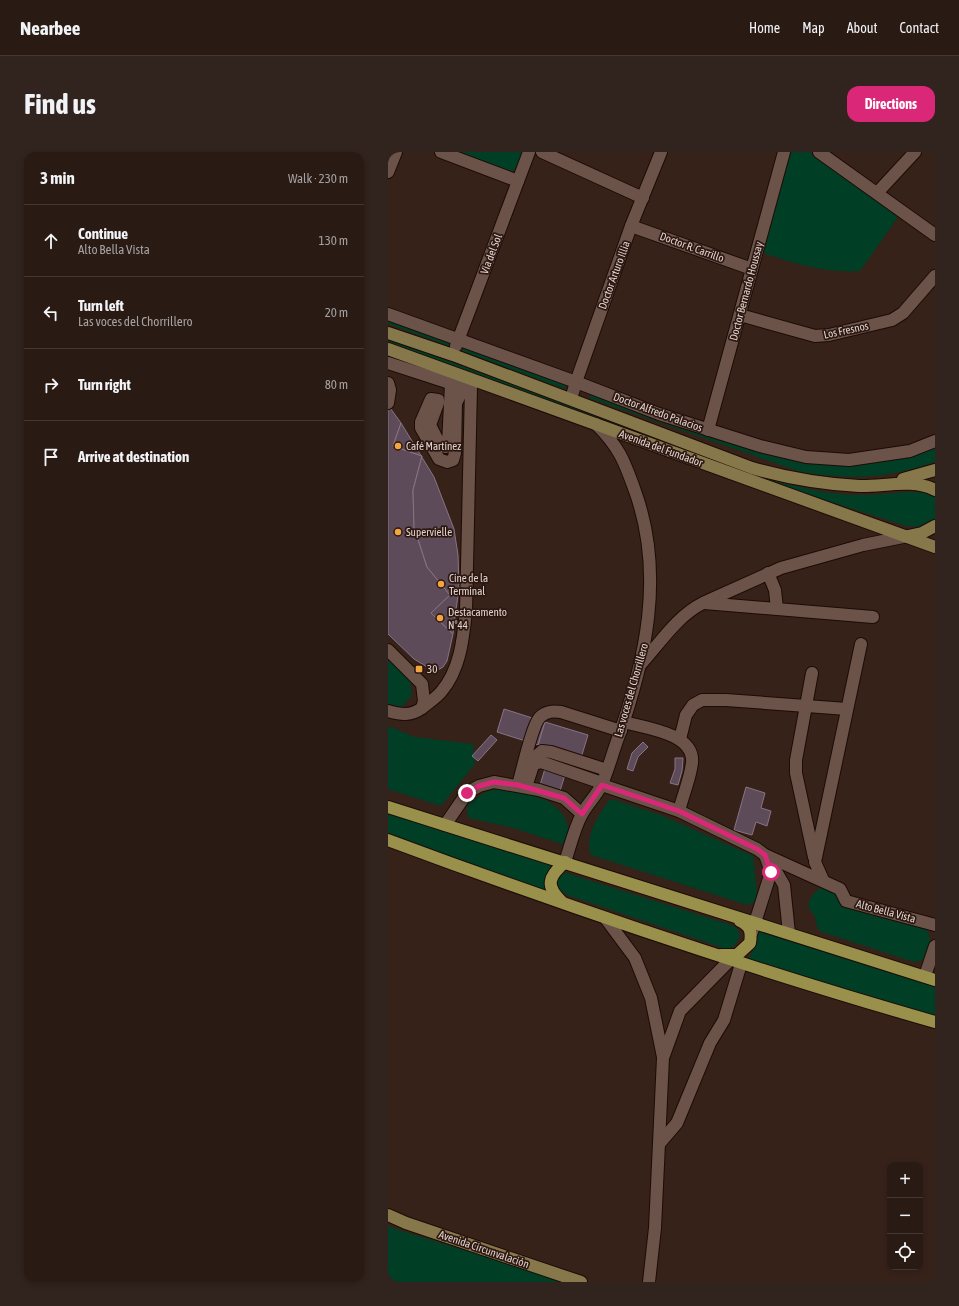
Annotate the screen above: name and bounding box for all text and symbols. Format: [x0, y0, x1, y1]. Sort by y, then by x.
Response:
text: Nearbee [20, 17, 80, 39]
text: Home [749, 20, 780, 36]
text: Map [802, 20, 825, 36]
text: About [847, 20, 878, 36]
text: Contact [900, 20, 939, 36]
button: Directions [847, 86, 935, 122]
text: Find us [24, 88, 96, 120]
text: 3 min [40, 168, 75, 188]
text: Walk · 230 m [288, 171, 348, 186]
text: Continue [78, 225, 128, 242]
icon: ahead [40, 230, 62, 252]
street label: Doctor R. Carrillo [658, 230, 726, 264]
street label: Via del Sol [478, 232, 504, 276]
text: 130 m [319, 233, 348, 248]
street label: Doctor Arturo Illia [596, 239, 632, 311]
street label: Doctor Bernardo Houssay [727, 240, 765, 342]
text: Alto Bella Vista [78, 242, 150, 257]
text: Turn left [78, 297, 124, 314]
icon: left [40, 302, 62, 324]
text: 20 m [325, 305, 348, 320]
text: Las voces del Chorrillero [78, 314, 193, 329]
street label: Los Fresnos [822, 319, 870, 341]
icon: right [40, 374, 62, 396]
text: Turn right [78, 376, 131, 393]
text: 80 m [325, 377, 348, 392]
street label: Doctor Alfredo Palacios [612, 390, 704, 434]
street label: Avenida del Fundador [618, 427, 705, 469]
place label: Café Martínez [406, 440, 461, 452]
marker: Café Martínez [393, 441, 403, 451]
icon: arrive [40, 446, 62, 468]
text: Arrive at destination [78, 448, 189, 465]
place label: Supervielle [406, 526, 452, 538]
marker: Supervielle [393, 527, 403, 537]
place label: Cine de la Terminal [449, 572, 488, 597]
marker: Cine de la Terminal [436, 579, 446, 589]
place label: Destacamento N°44 [448, 606, 507, 631]
marker: Destacamento N°44 [435, 613, 445, 623]
street label: Las voces del Chorrillero [612, 642, 650, 738]
place label: 30 [427, 663, 437, 675]
marker: 30 [414, 664, 424, 674]
route end [458, 784, 476, 802]
route start [762, 863, 780, 881]
street label: Alto Bella Vista [855, 897, 917, 925]
map controls [887, 1162, 923, 1270]
button: + [887, 1162, 923, 1198]
button: − [887, 1198, 923, 1234]
street label: Avenida Circunvalación [437, 1228, 531, 1270]
button: locate [887, 1234, 923, 1270]

